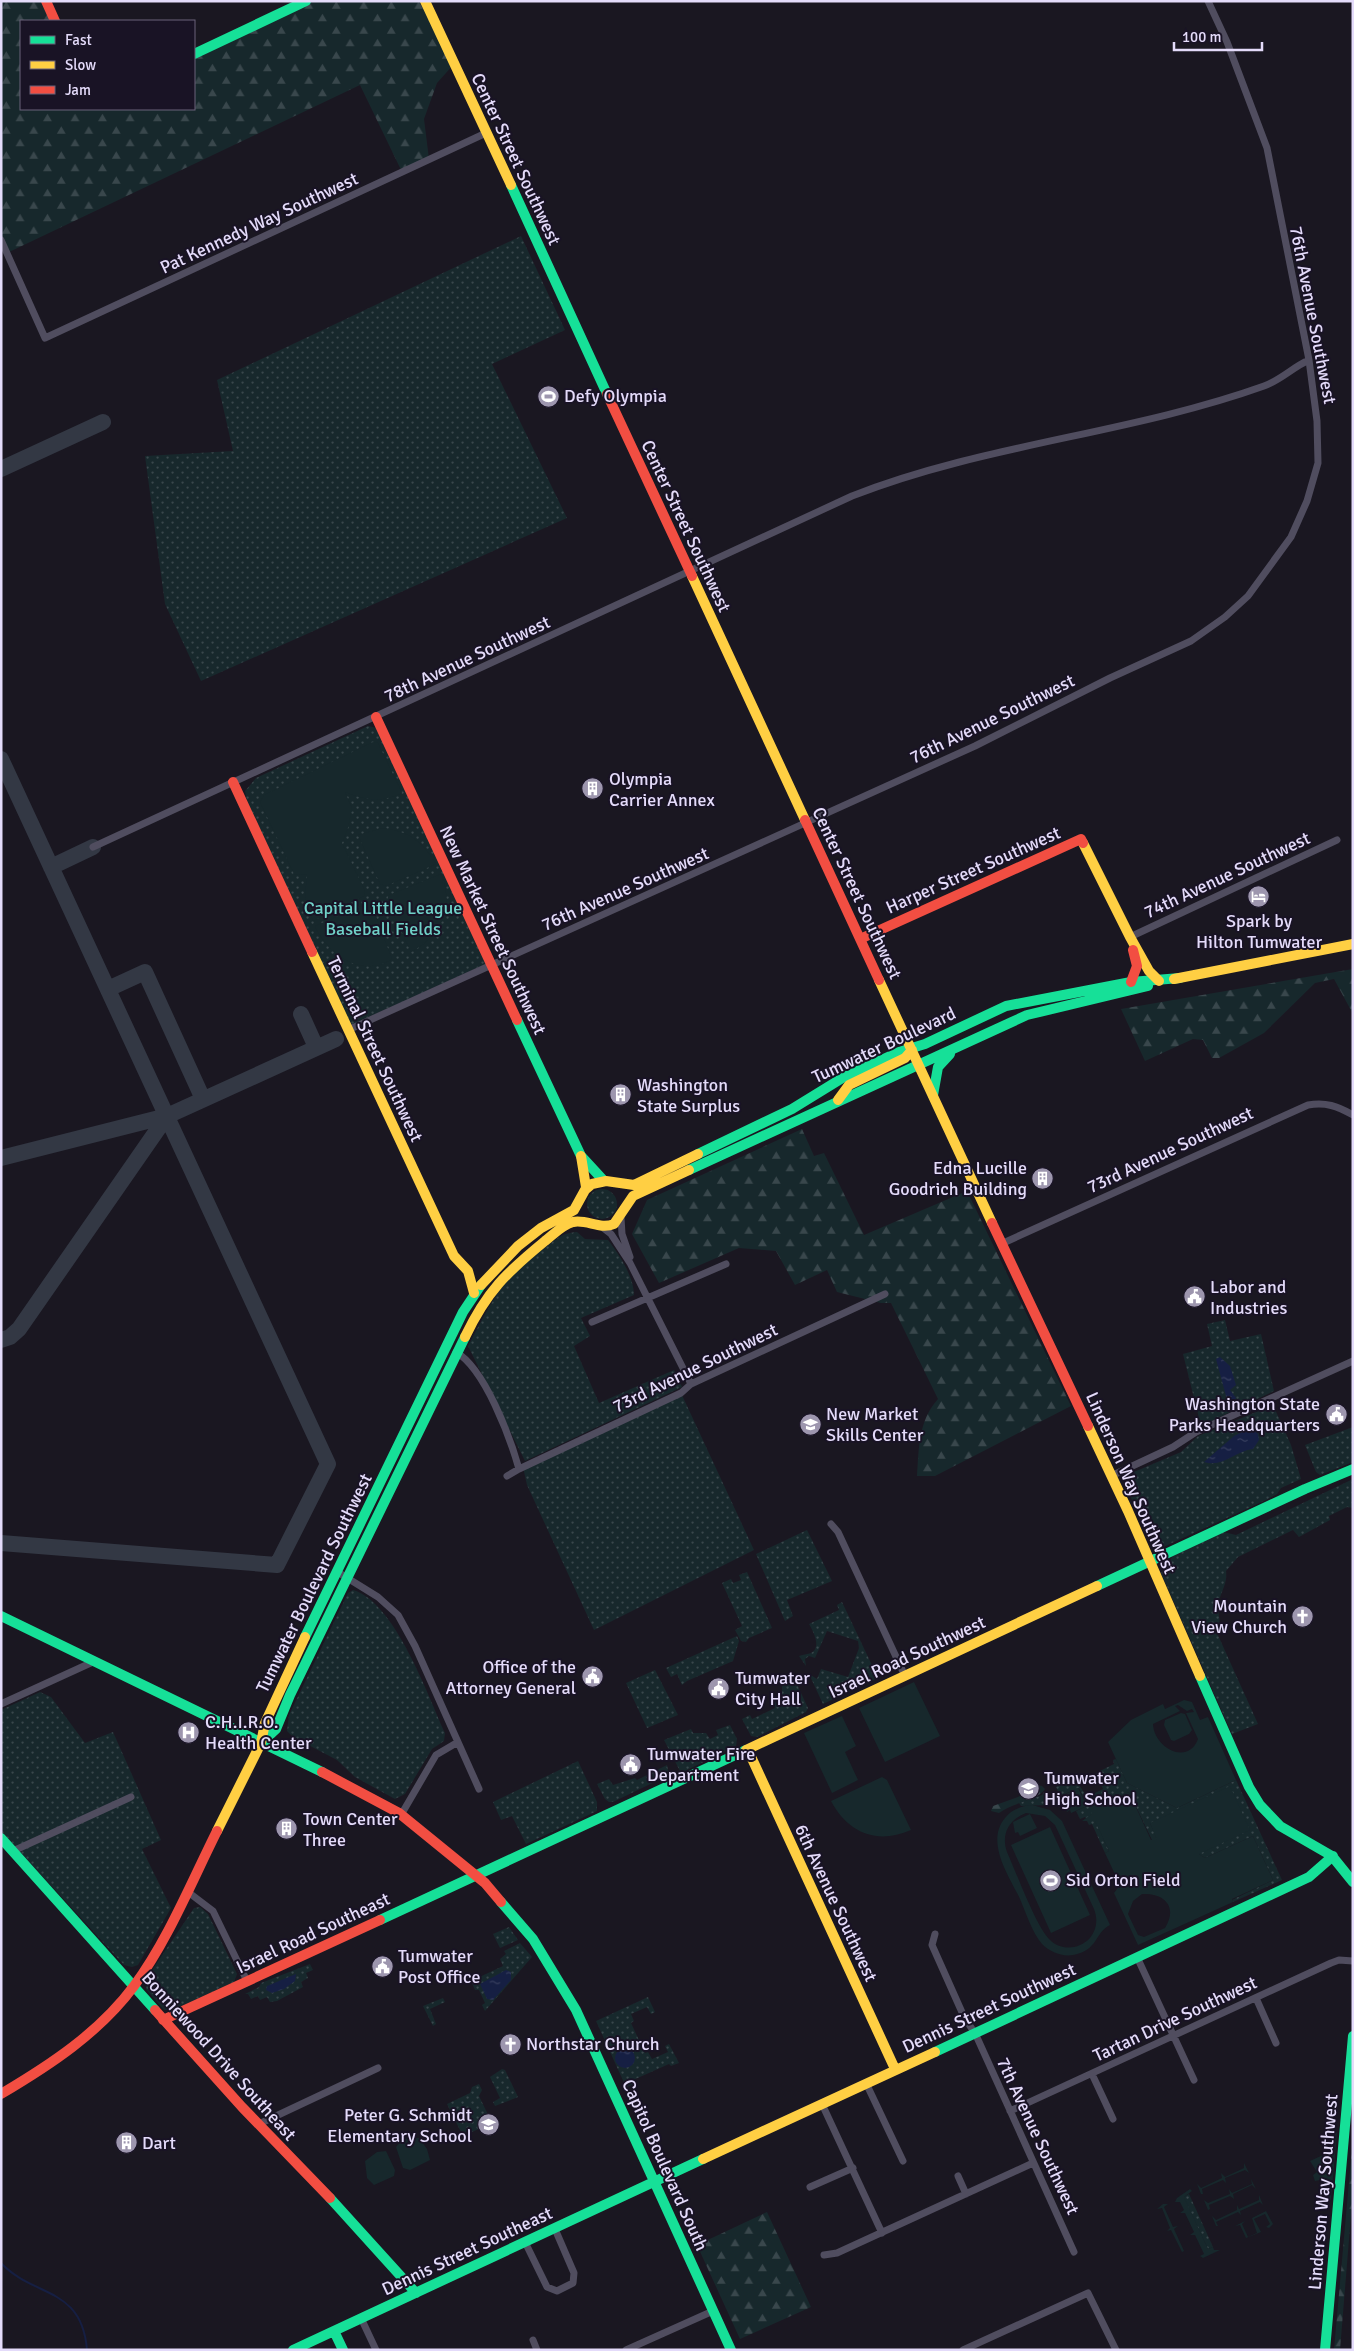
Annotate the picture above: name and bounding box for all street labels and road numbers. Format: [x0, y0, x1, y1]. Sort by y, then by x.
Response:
street label: Center Street Southwest [466, 70, 566, 248]
street label: Pat Kennedy Way Southwest [157, 167, 361, 279]
street label: 76th Avenue Southwest [1285, 224, 1341, 406]
street label: Center Street Southwest [636, 437, 736, 615]
street label: 78th Avenue Southwest [380, 611, 554, 707]
street label: 76th Avenue Southwest [906, 669, 1078, 769]
street label: Center Street Southwest [807, 804, 907, 982]
street label: New Market Street Southwest [435, 822, 551, 1038]
street label: Harper Street Southwest [882, 822, 1064, 918]
street label: 74th Avenue Southwest [1140, 827, 1314, 923]
street label: 76th Avenue Southwest [538, 842, 712, 936]
street label: Terminal Street Southwest [322, 953, 428, 1145]
street label: Tumwater Boulevard [809, 1002, 959, 1088]
street label: 73rd Avenue Southwest [1083, 1102, 1257, 1198]
street label: 73rd Avenue Southwest [609, 1319, 781, 1417]
street label: Linderson Way Southwest [1081, 1389, 1181, 1577]
street label: Tumwater Boulevard Southwest [251, 1470, 377, 1696]
street label: Israel Road Southwest [825, 1611, 989, 1703]
street label: 6th Avenue Southwest [790, 1821, 882, 1985]
street label: Israel Road Southeast [233, 1888, 393, 1978]
street label: Dennis Street Southwest [899, 1958, 1079, 2058]
street label: Bonniewood Drive Southeast [137, 1967, 301, 2145]
street label: Tartan Drive Southwest [1090, 1971, 1260, 2067]
street label: 7th Avenue Southwest [992, 2054, 1084, 2218]
street label: Capitol Boulevard South [617, 2076, 713, 2254]
street label: Linderson Way Southwest [1303, 2093, 1343, 2291]
street label: Dennis Street Southeast [378, 2202, 556, 2300]

